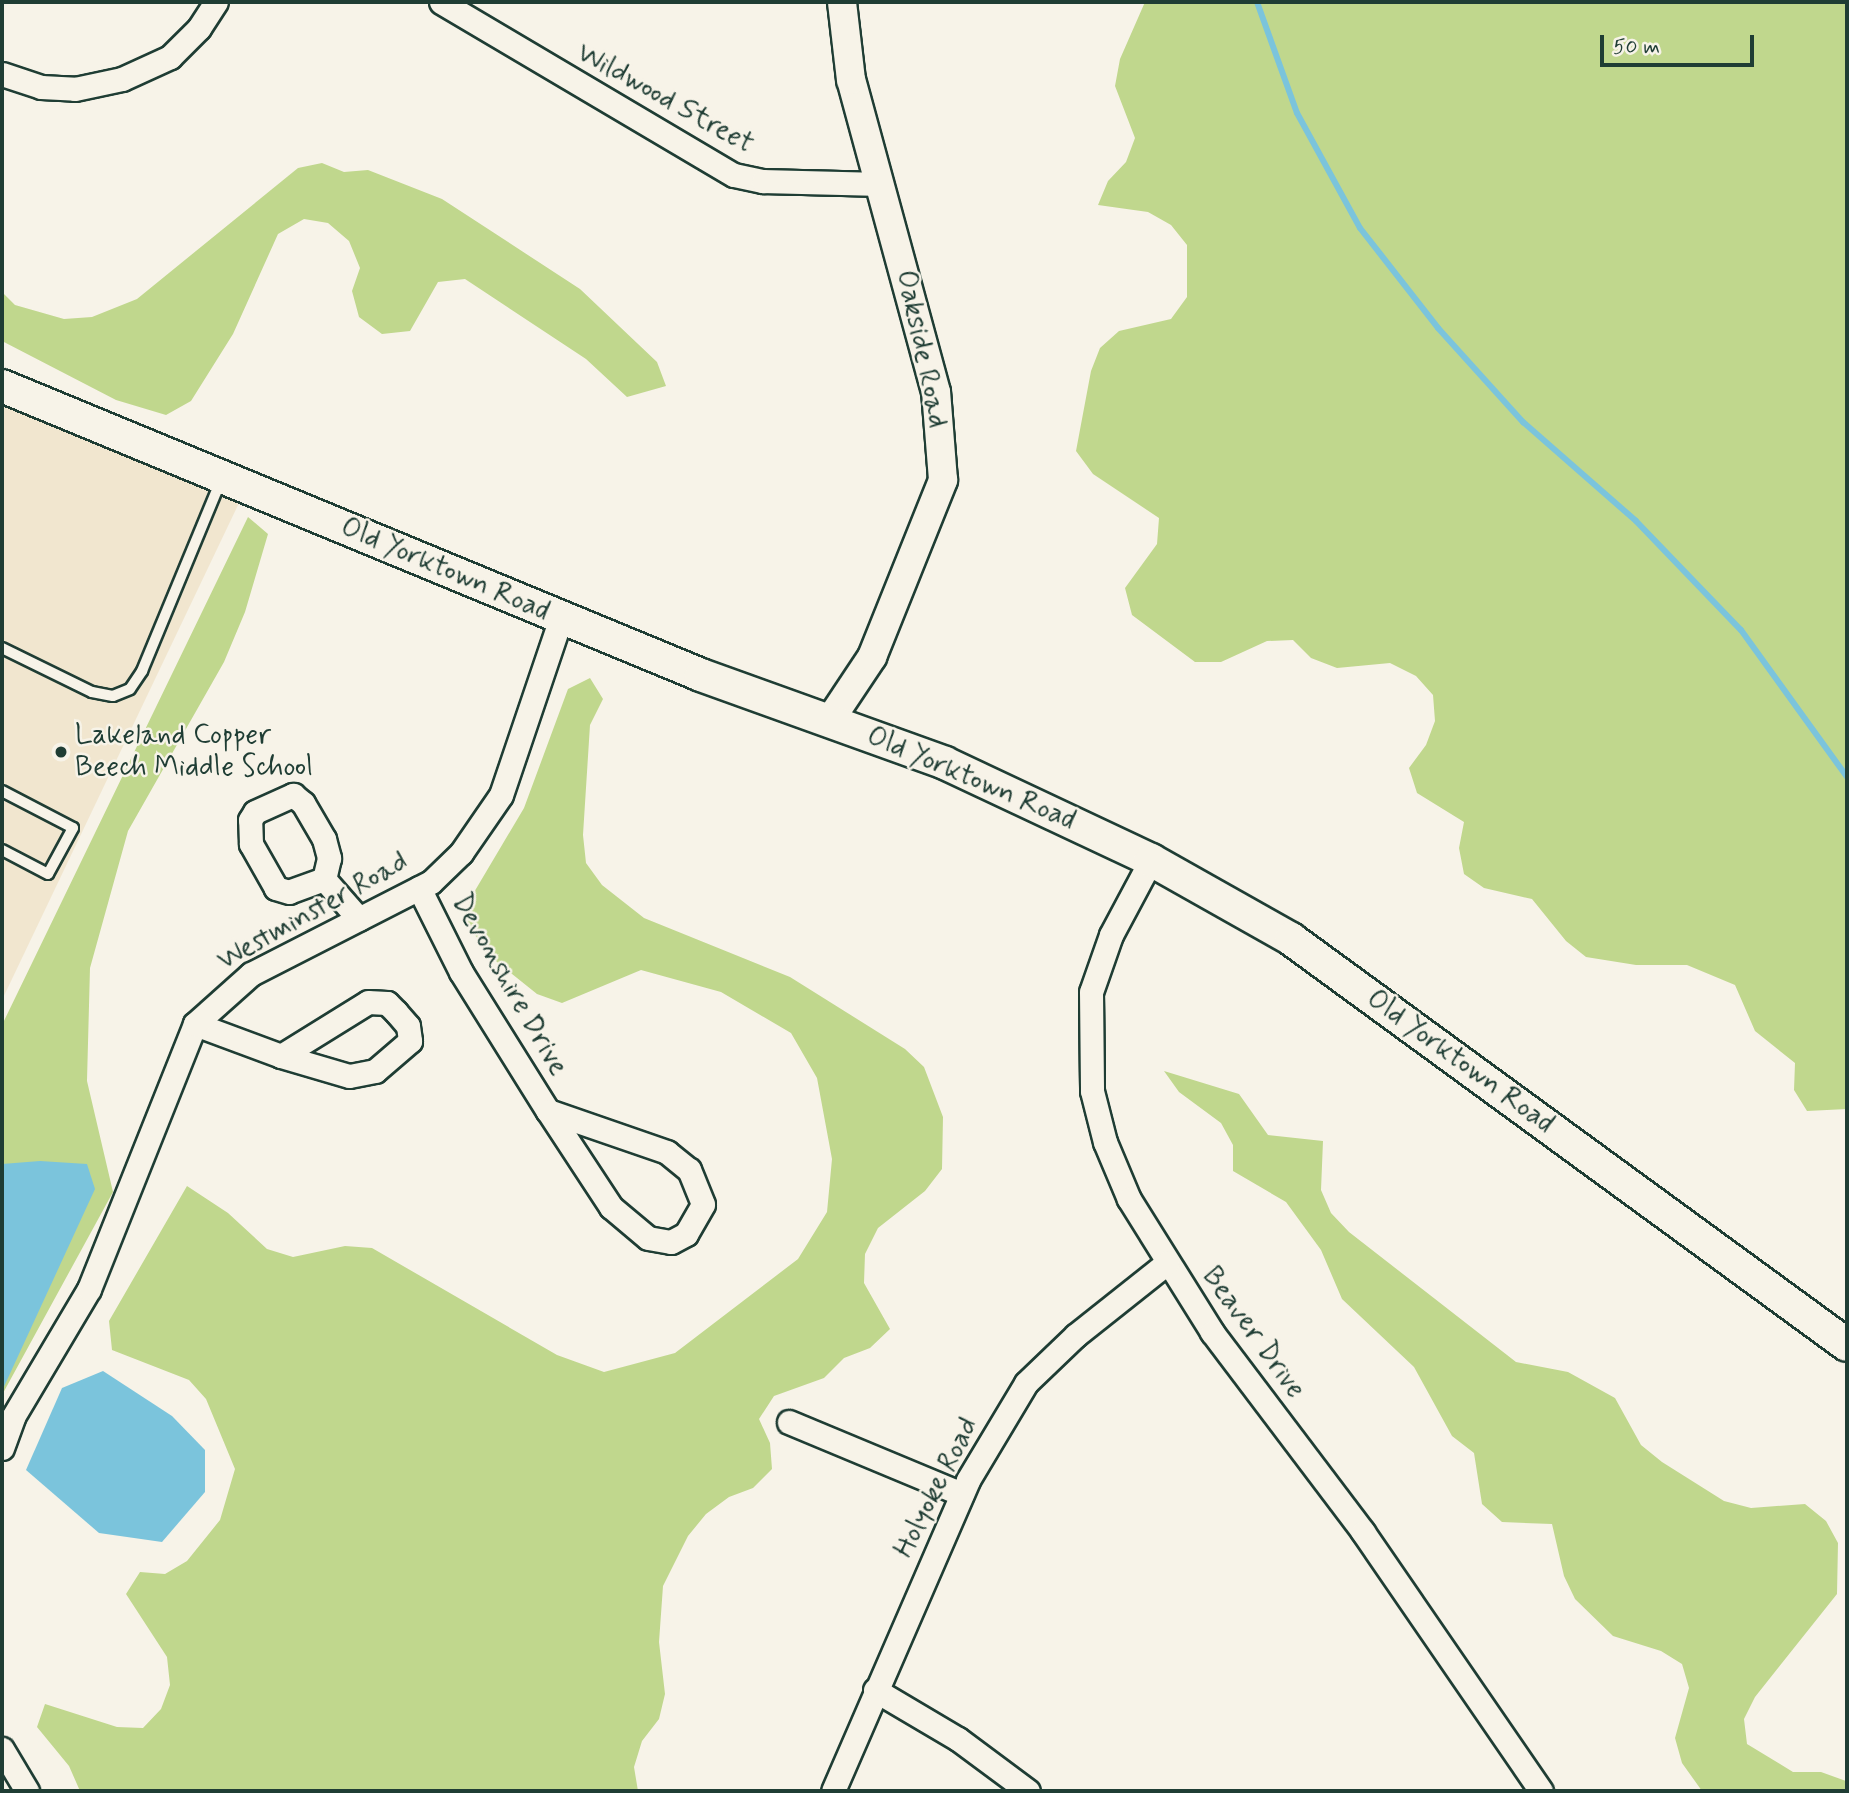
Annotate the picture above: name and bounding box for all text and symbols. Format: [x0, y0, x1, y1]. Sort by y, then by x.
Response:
scale bar [1604, 21, 1758, 65]
text: 50 m [1613, 33, 1660, 61]
street label: Wildwood Street [571, 37, 759, 161]
street label: Oakside Road [888, 268, 954, 430]
street label: Old Yorktown Road [332, 509, 558, 631]
street label: Old Yorktown Road [858, 718, 1084, 840]
place label: Lakeland Copper Beech Middle School [75, 719, 314, 785]
marker: Lakeland Copper Beech Middle School [53, 744, 69, 760]
street label: Westminster Road [213, 846, 413, 978]
street label: Devonshire Drive [444, 889, 574, 1081]
street label: Old Yorktown Road [1356, 980, 1564, 1144]
street label: Beaver Drive [1194, 1261, 1312, 1405]
street label: Holyoke Road [887, 1413, 987, 1563]

